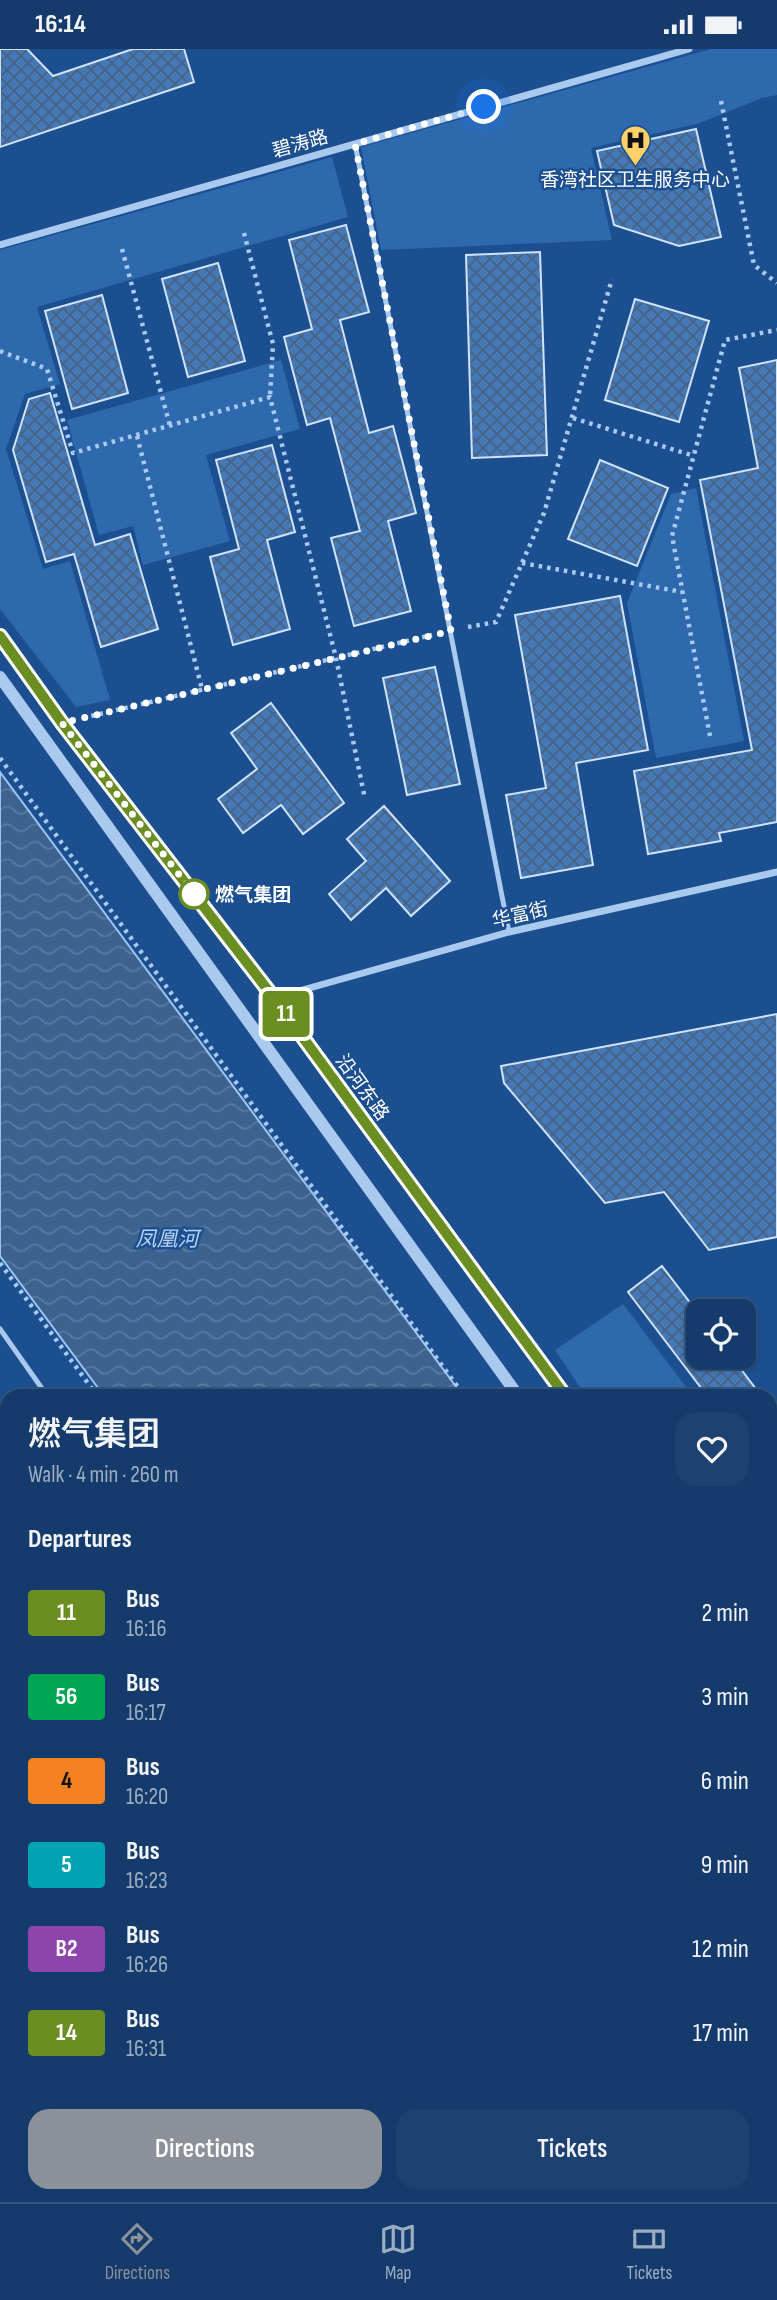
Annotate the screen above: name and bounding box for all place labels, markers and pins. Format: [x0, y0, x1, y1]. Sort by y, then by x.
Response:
hospital icon: 香湾社区卫生服务中心 [618, 123, 652, 167]
place label: 香湾社区卫生服务中心 [540, 169, 730, 192]
marker: 燃气集团 [179, 879, 209, 909]
place label: 燃气集团 [215, 884, 291, 907]

